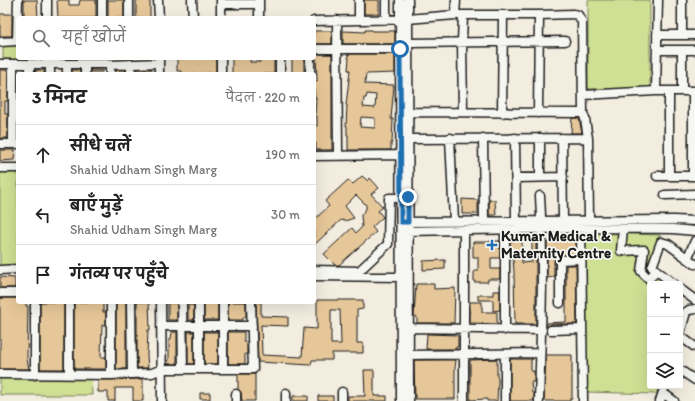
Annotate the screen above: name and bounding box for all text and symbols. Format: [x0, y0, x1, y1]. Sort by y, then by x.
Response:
search box [16, 16, 316, 60]
icon: search [30, 27, 52, 49]
text: यहाँ खोजें [62, 28, 126, 46]
route start [391, 40, 409, 58]
text: 3 मिनट [32, 87, 86, 107]
text: पैदल · 220 m [225, 90, 300, 105]
text: सीधे चलें [70, 137, 131, 155]
icon: ahead [32, 144, 54, 166]
text: 190 m [265, 147, 300, 162]
text: Shahid Udham Singh Marg [70, 162, 217, 177]
route end [399, 188, 417, 206]
text: बाएँ मुड़ें [70, 197, 122, 215]
icon: left [32, 204, 54, 226]
text: 30 m [271, 207, 300, 222]
text: Shahid Udham Singh Marg [70, 222, 217, 237]
place label: Kumar Medical & Maternity Centre [501, 227, 611, 263]
marker: Kumar Medical & Maternity Centre [486, 239, 498, 251]
icon: arrive [32, 264, 54, 286]
text: गंतव्य पर पहुँचे [70, 265, 168, 283]
map controls [647, 281, 683, 389]
button: + [647, 281, 683, 317]
button: − [647, 317, 683, 353]
button: layers [647, 353, 683, 389]

